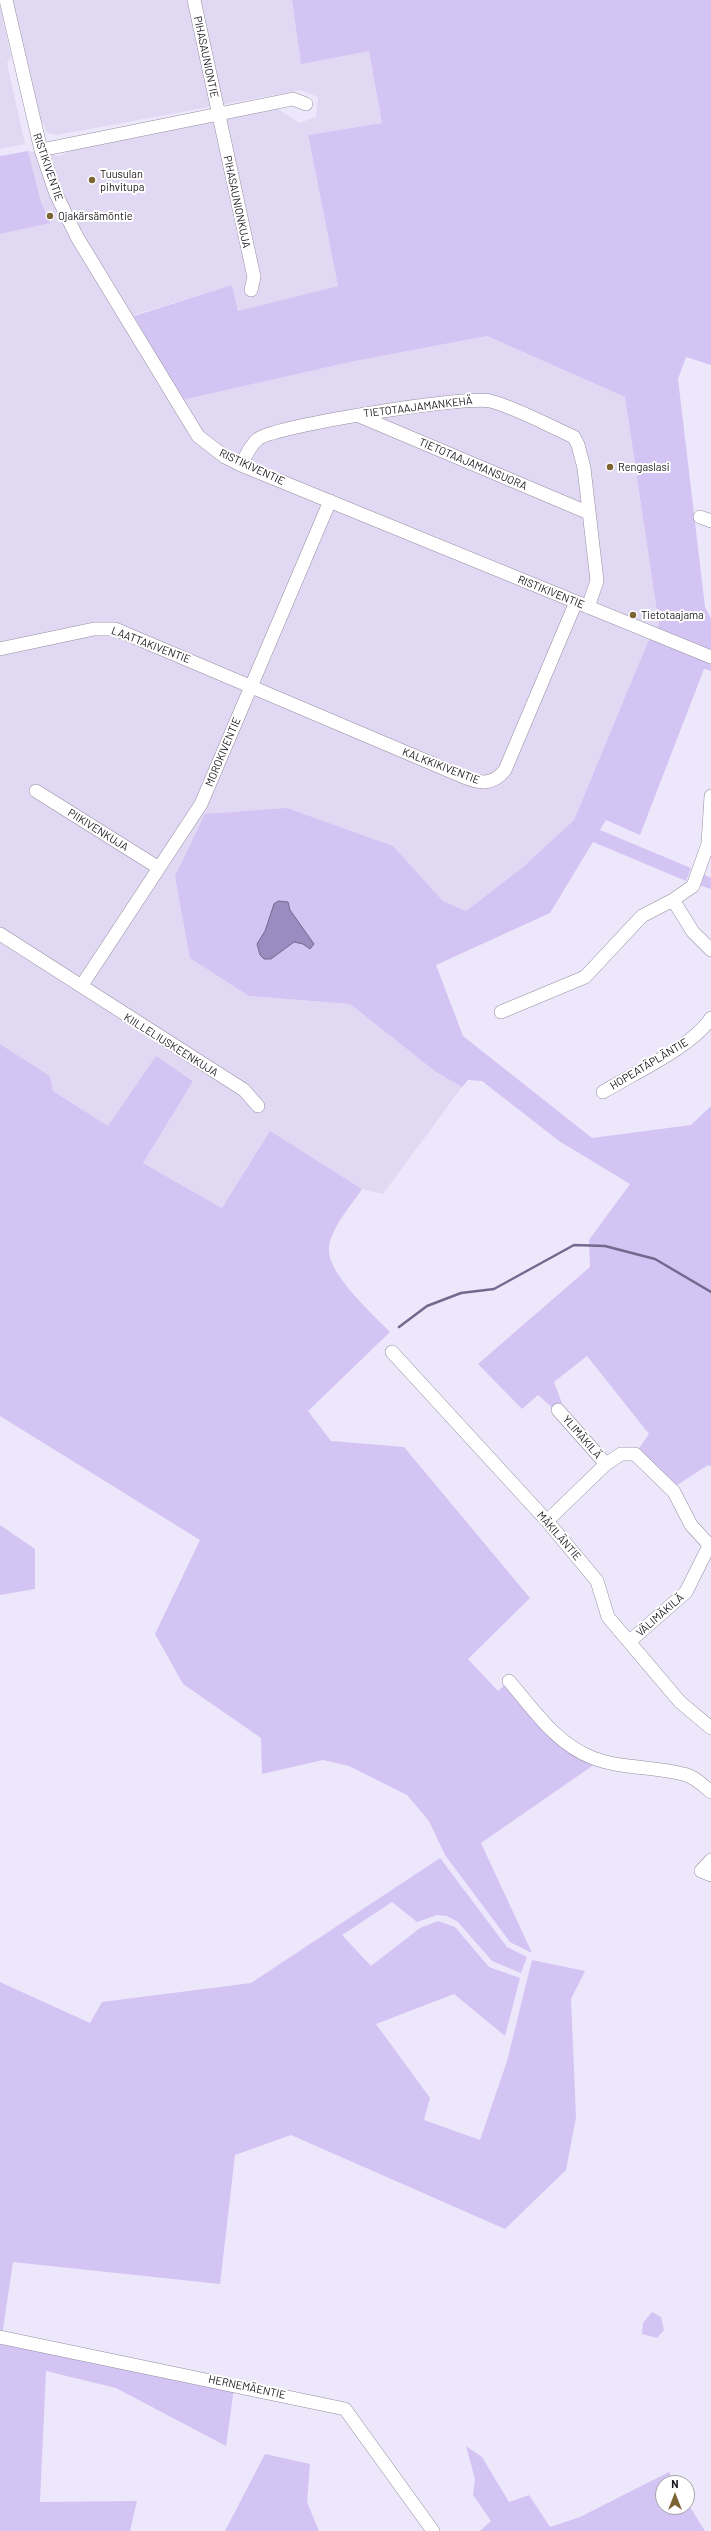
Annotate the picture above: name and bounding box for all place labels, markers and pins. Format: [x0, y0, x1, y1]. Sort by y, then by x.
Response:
place label: Tuusulan pihvitupa [100, 167, 144, 193]
marker: Tuusulan pihvitupa [87, 175, 97, 185]
place label: Ojakärsämöntie [58, 209, 133, 223]
marker: Ojakärsämöntie [45, 211, 55, 221]
place label: Rengaslasi [618, 460, 670, 474]
marker: Rengaslasi [605, 462, 615, 472]
place label: Tietotaajama [641, 608, 704, 622]
marker: Tietotaajama [628, 610, 638, 620]

